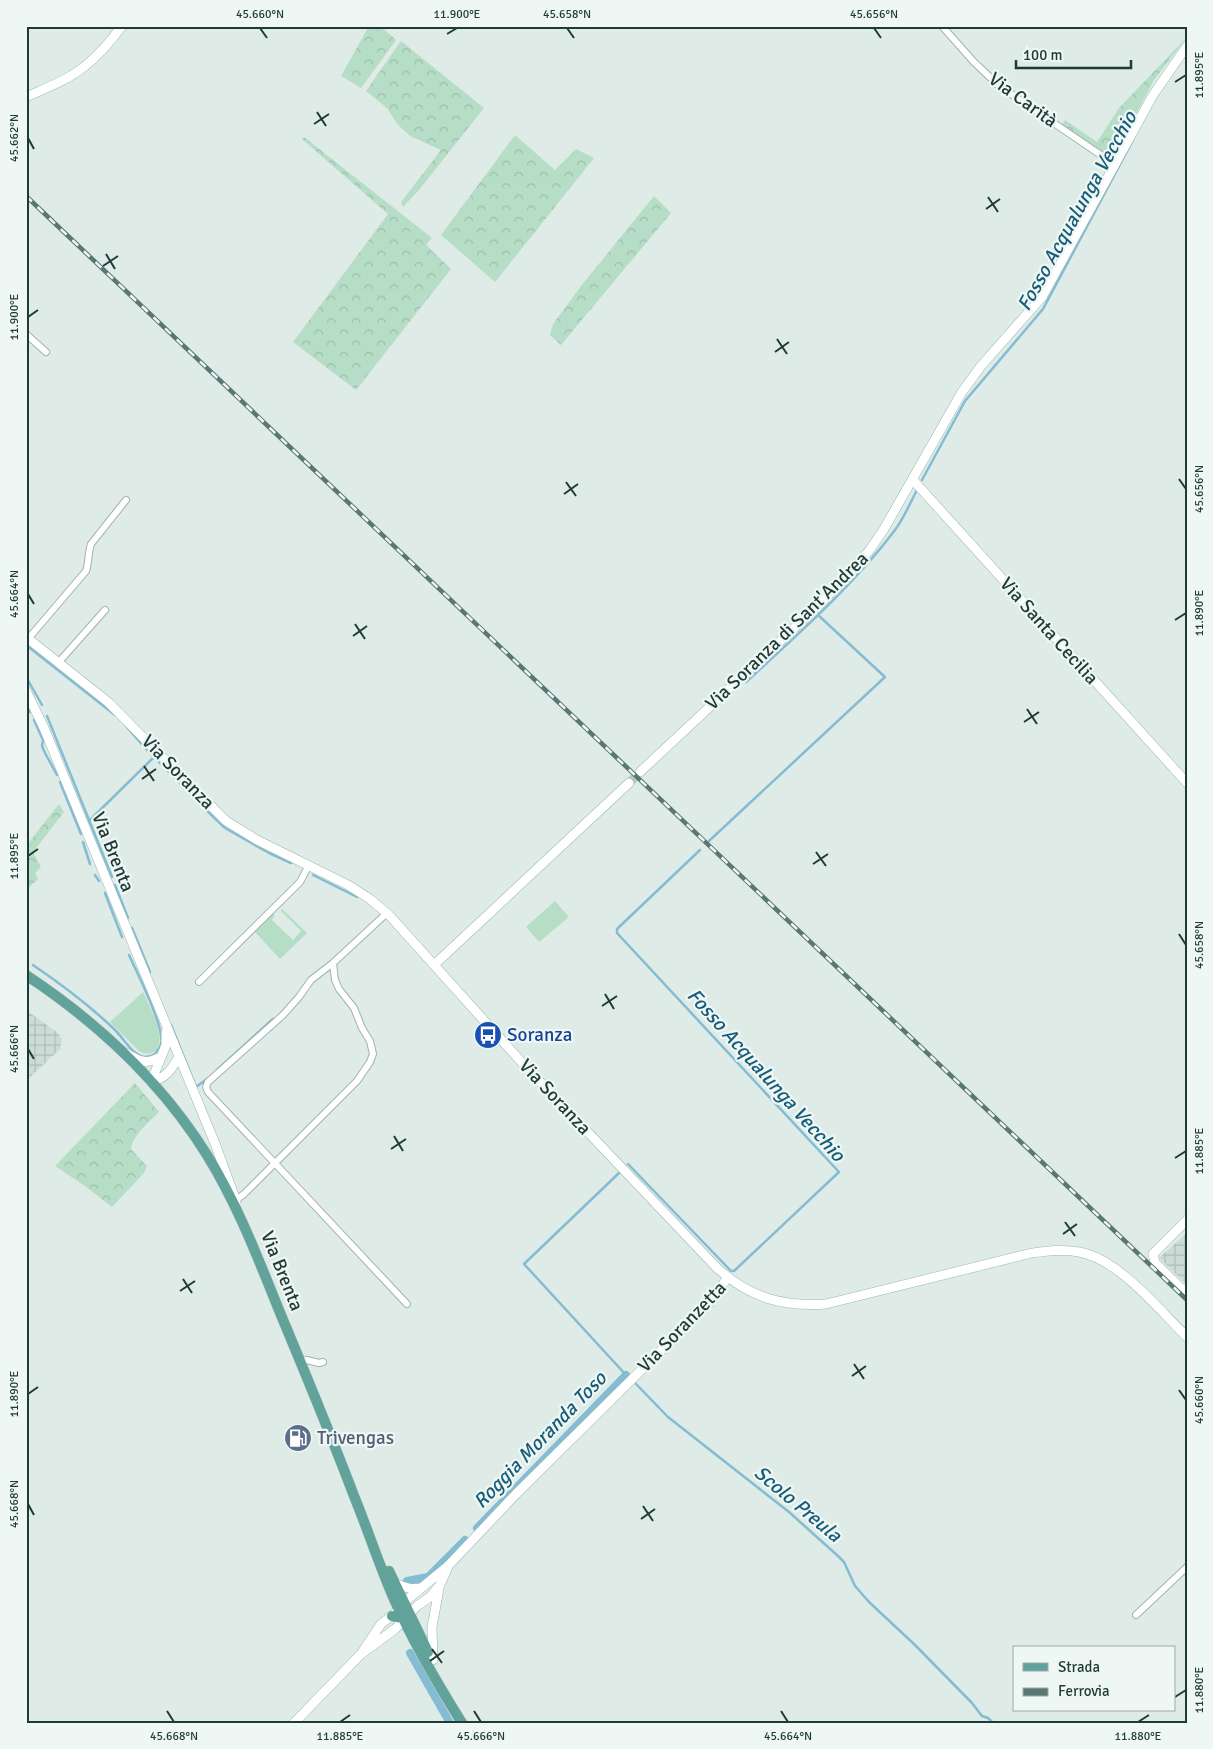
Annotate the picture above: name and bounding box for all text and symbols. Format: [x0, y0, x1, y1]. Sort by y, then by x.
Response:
text: 45.660°N [236, 7, 284, 22]
text: 11.900°E [434, 7, 481, 22]
text: 45.658°N [543, 7, 591, 22]
text: 45.656°N [850, 7, 898, 22]
scale bar [1016, 38, 1130, 70]
text: 100 m [1023, 46, 1063, 64]
text: 11.895°E [1192, 51, 1207, 98]
street label: Via Carità [984, 67, 1062, 133]
water label: Fosso Acqualunga Vecchio [1012, 105, 1143, 315]
text: 45.662°N [7, 114, 22, 162]
text: 11.900°E [7, 293, 22, 340]
text: 45.656°N [1192, 465, 1207, 513]
street label: Via Soranza di Sant'Andrea [700, 547, 874, 715]
text: 45.664°N [7, 570, 22, 618]
street label: Via Santa Cecilia [994, 572, 1104, 690]
text: 11.890°E [1192, 589, 1207, 636]
street label: Via Soranza [136, 729, 220, 815]
street label: Via Brenta [86, 809, 140, 895]
text: 11.895°E [7, 832, 22, 879]
text: 45.658°N [1192, 921, 1207, 969]
water label: Fosso Acqualunga Vecchio [682, 983, 851, 1168]
bus stop icon: Soranza [473, 1020, 503, 1050]
place label: Soranza [507, 1023, 572, 1047]
text: 45.666°N [7, 1025, 22, 1073]
street label: Via Soranza [514, 1054, 596, 1140]
text: 11.885°E [1192, 1127, 1207, 1174]
street label: Via Brenta [255, 1228, 309, 1314]
street label: Via Soranzetta [632, 1276, 732, 1378]
water label: Roggia Moranda Toso [468, 1365, 613, 1514]
text: 11.890°E [7, 1370, 22, 1417]
text: 45.660°N [1192, 1376, 1207, 1424]
fuel station icon: Trivengas [283, 1423, 313, 1453]
place label: Trivengas [317, 1426, 394, 1450]
water label: Scolo Preula [749, 1460, 847, 1548]
text: 45.668°N [7, 1480, 22, 1528]
legend [1013, 1646, 1176, 1712]
text: Strada [1058, 1658, 1100, 1676]
text: 11.880°E [1192, 1666, 1207, 1713]
text: Ferrovia [1058, 1682, 1110, 1700]
text: 45.668°N [150, 1729, 198, 1744]
text: 11.885°E [317, 1729, 364, 1744]
text: 45.666°N [457, 1729, 505, 1744]
text: 45.664°N [764, 1729, 812, 1744]
text: 11.880°E [1115, 1729, 1162, 1744]

